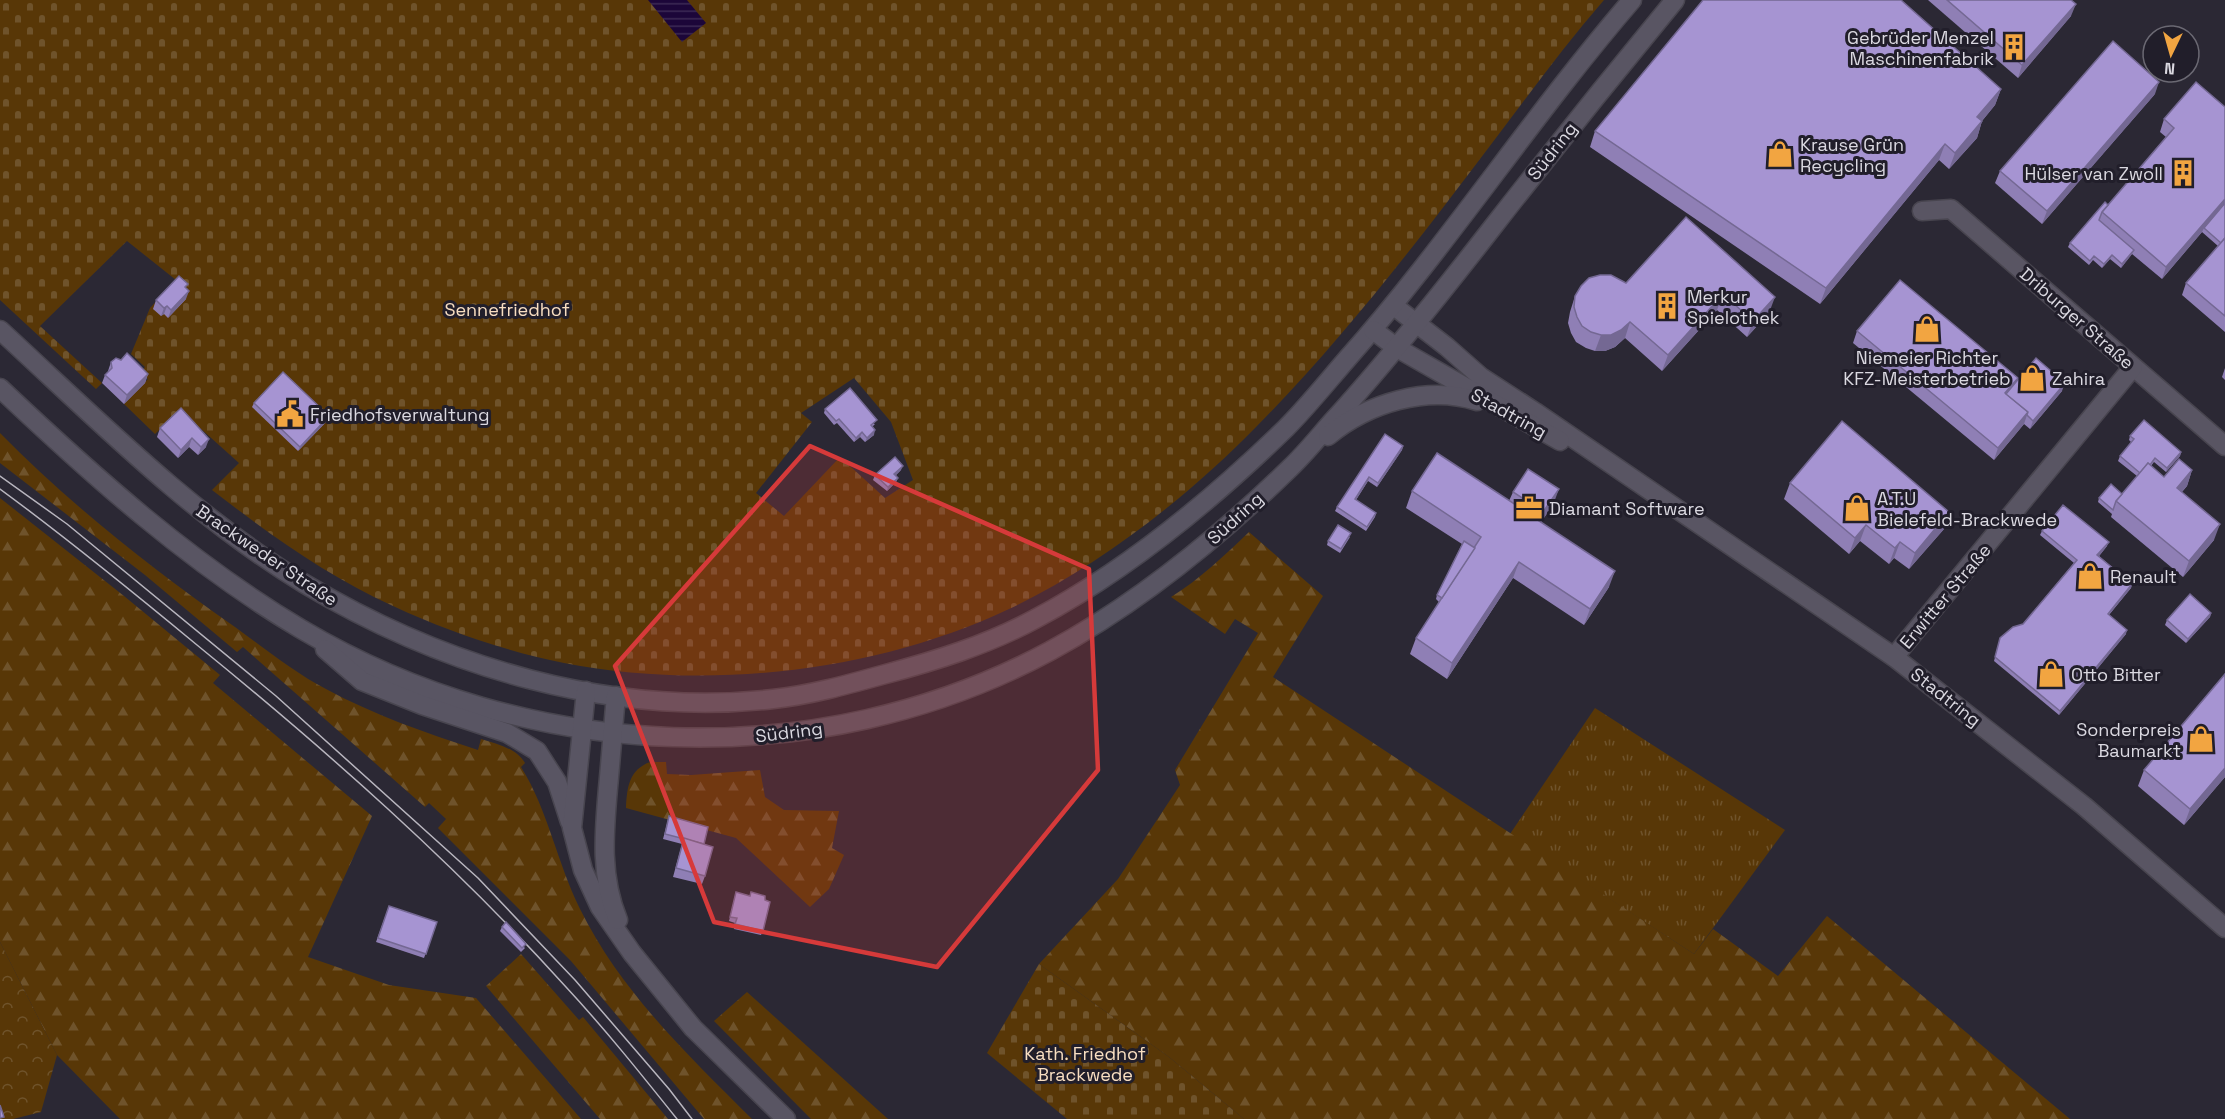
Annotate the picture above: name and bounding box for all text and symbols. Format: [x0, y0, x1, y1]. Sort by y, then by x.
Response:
north arrow [2141, 24, 2201, 84]
place label: Gebrüder Menzel Maschinenfabrik [1847, 26, 1994, 70]
building icon: Gebrüder Menzel Maschinenfabrik [1999, 32, 2029, 62]
text: N [2163, 58, 2176, 79]
street label: Südring [1522, 117, 1582, 185]
place label: Krause Grün Recycling [1800, 133, 1904, 177]
shop icon: Krause Grün Recycling [1765, 139, 1795, 169]
building icon: Hülser van Zwoll [2168, 158, 2198, 188]
place label: Hülser van Zwoll [2024, 162, 2163, 185]
street label: Driburger Straße [2015, 262, 2139, 374]
place label: Merkur Spielothek [1687, 285, 1780, 329]
building icon: Merkur Spielothek [1652, 291, 1682, 321]
park label: Sennefriedhof [444, 298, 570, 321]
shop icon: Niemeier Richter KFZ-Meisterbetrieb [1912, 314, 1942, 344]
place label: Niemeier Richter KFZ-Meisterbetrieb [1843, 346, 2011, 390]
shop icon: Zahira [2017, 363, 2047, 393]
place label: Zahira [2052, 367, 2105, 390]
street label: Stadtring [1467, 383, 1551, 443]
public building icon: Friedhofsverwaltung [275, 399, 305, 429]
place label: Friedhofsverwaltung [310, 403, 490, 426]
street label: Südring [1202, 487, 1268, 549]
place label: A.T.U Bielefeld-Brackwede [1877, 487, 2057, 531]
office icon: Diamant Software [1514, 493, 1544, 523]
shop icon: A.T.U Bielefeld-Brackwede [1842, 493, 1872, 523]
place label: Diamant Software [1549, 497, 1705, 520]
street label: Brackweder Straße [192, 499, 342, 611]
street label: Erwitter Straße [1894, 539, 1996, 653]
shop icon: Renault [2075, 561, 2105, 591]
place label: Renault [2110, 565, 2177, 588]
shop icon: Otto Bitter [2036, 659, 2066, 689]
street label: Stadtring [1906, 662, 1986, 732]
place label: Otto Bitter [2071, 663, 2161, 686]
street label: Südring [754, 716, 824, 748]
place label: Sonderpreis Baumarkt [2076, 718, 2181, 762]
shop icon: Sonderpreis Baumarkt [2186, 724, 2216, 754]
park label: Kath. Friedhof Brackwede [1024, 1042, 1146, 1086]

